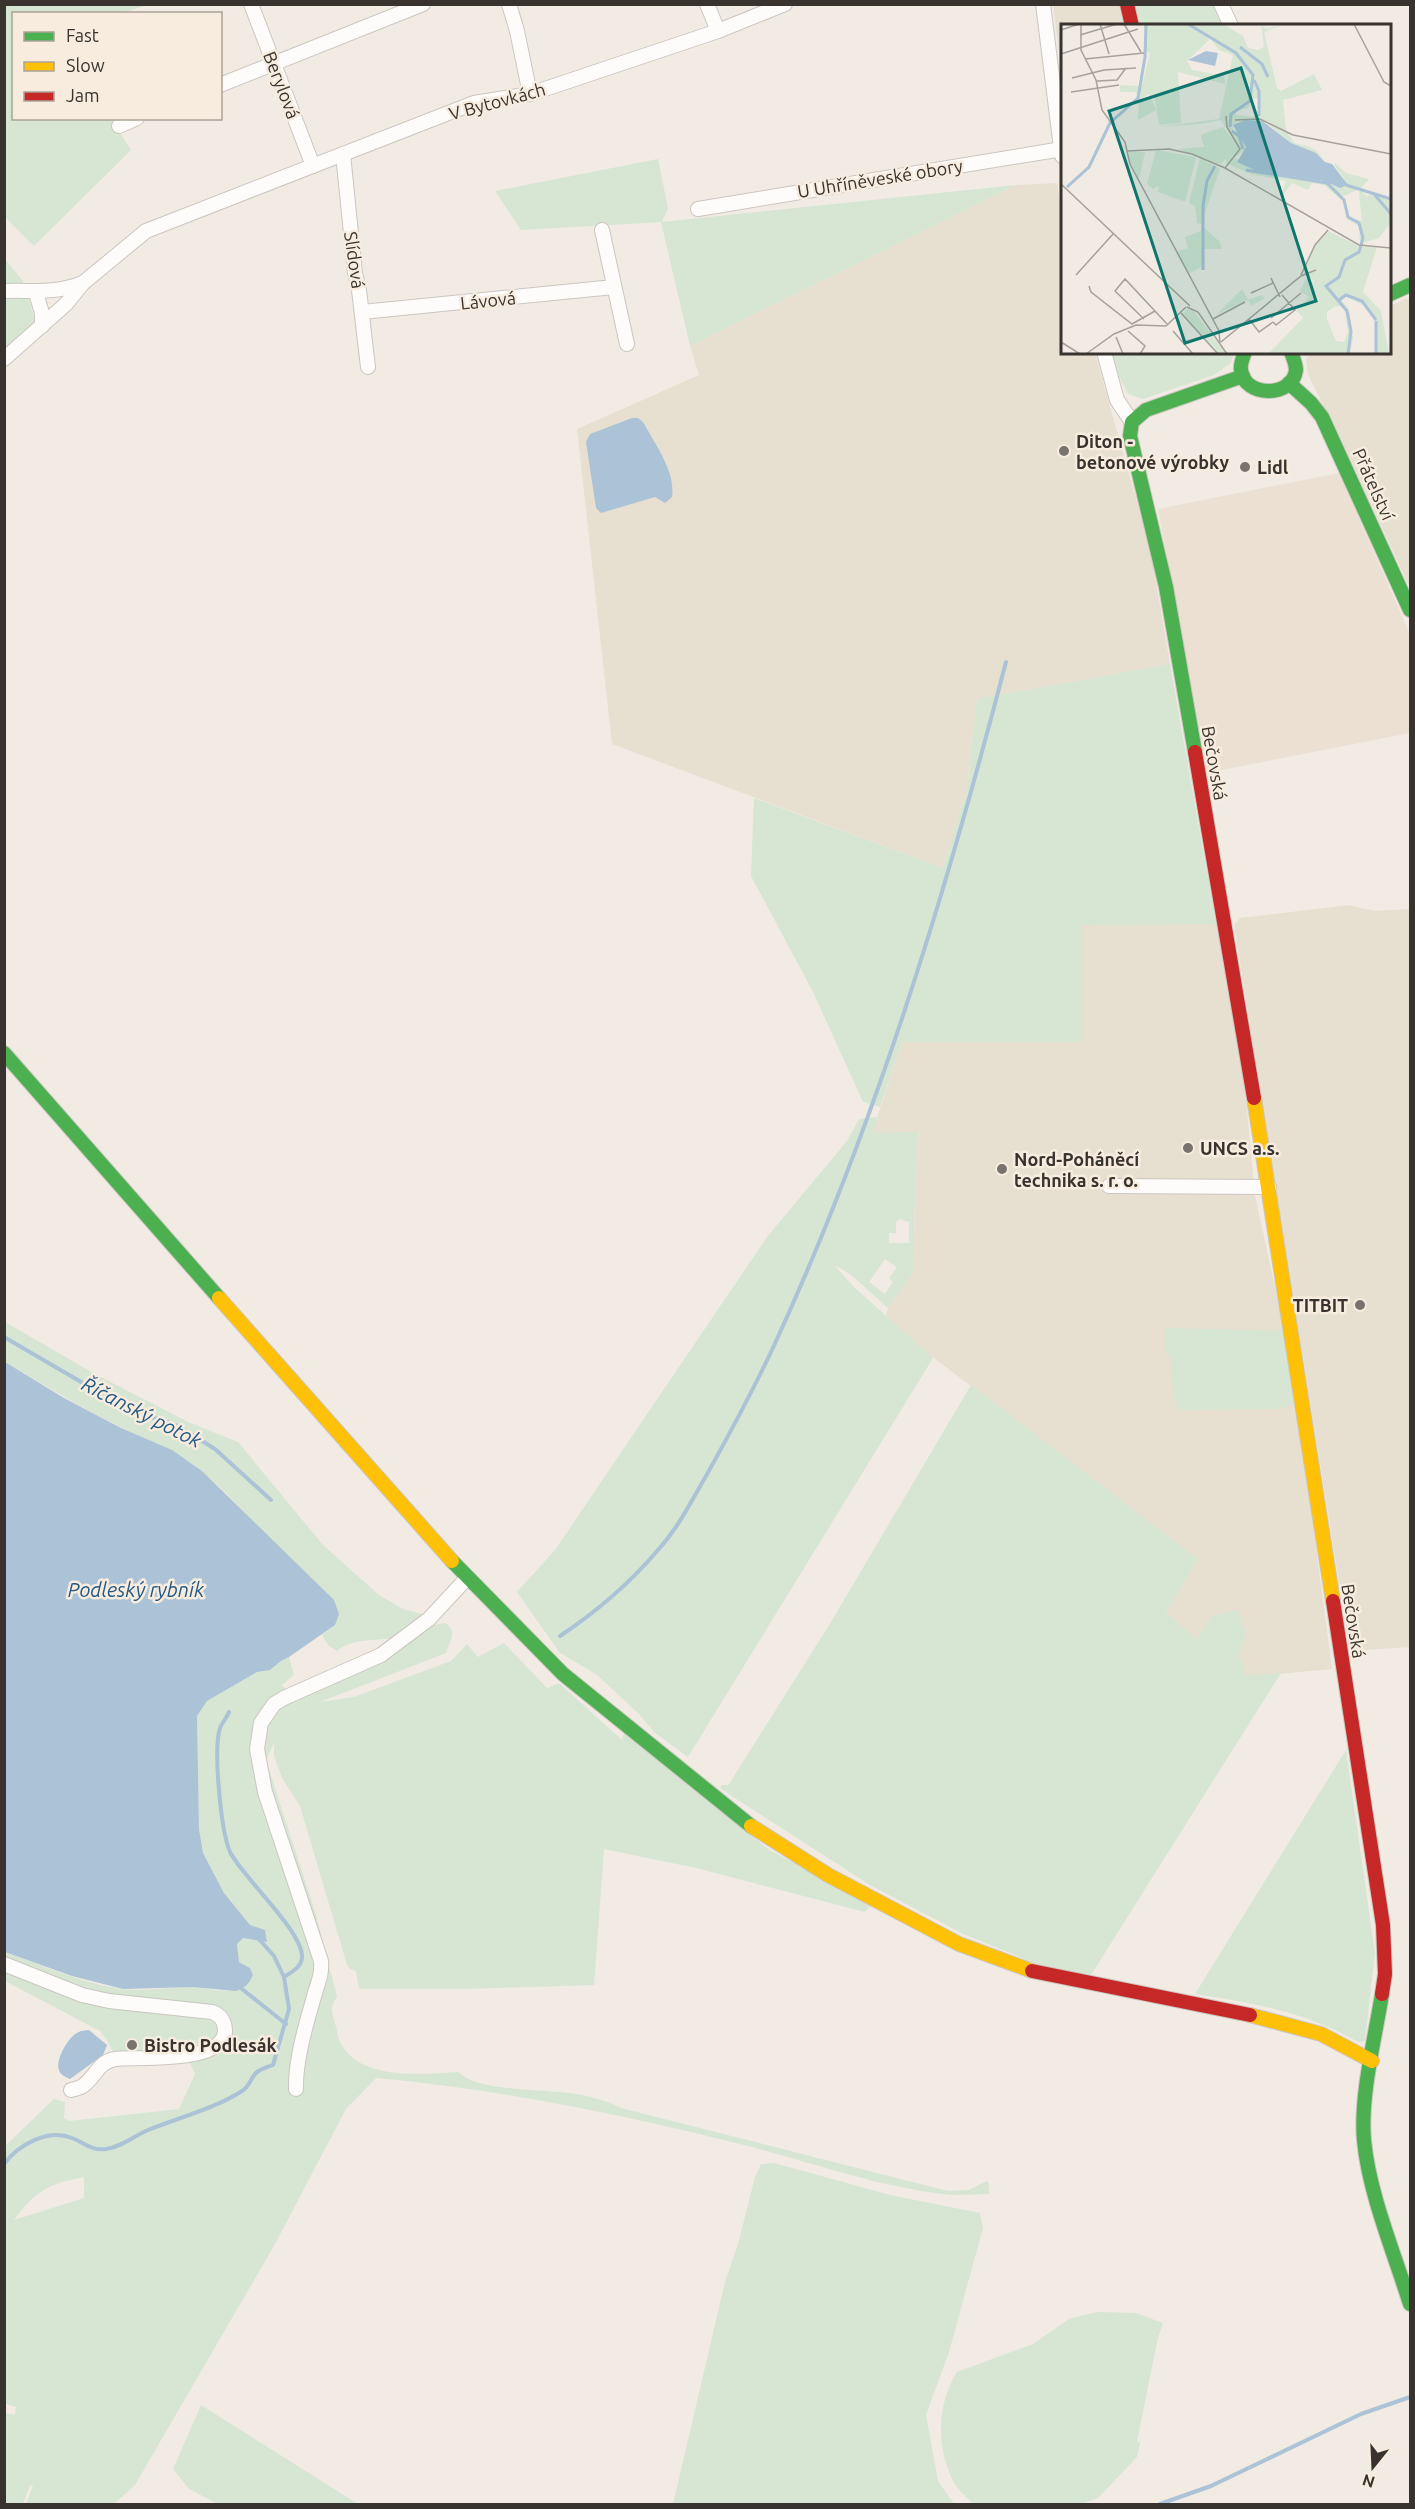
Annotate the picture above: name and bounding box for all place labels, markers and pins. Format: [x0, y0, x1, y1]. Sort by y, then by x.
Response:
place label: Diton - betonové výrobky [1076, 431, 1229, 472]
marker: Diton - betonové výrobky [1057, 444, 1071, 458]
place label: Lidl [1257, 457, 1289, 477]
marker: Lidl [1238, 460, 1252, 474]
place label: UNCS a.s. [1200, 1138, 1279, 1158]
marker: UNCS a.s. [1181, 1141, 1195, 1155]
place label: Nord-Poháněcí technika s. r. o. [1014, 1149, 1139, 1190]
marker: Nord-Poháněcí technika s. r. o. [995, 1162, 1009, 1176]
place label: TITBIT [1293, 1295, 1348, 1315]
marker: TITBIT [1353, 1298, 1367, 1312]
place label: Bistro Podlesák [144, 2035, 277, 2055]
marker: Bistro Podlesák [125, 2038, 139, 2052]

